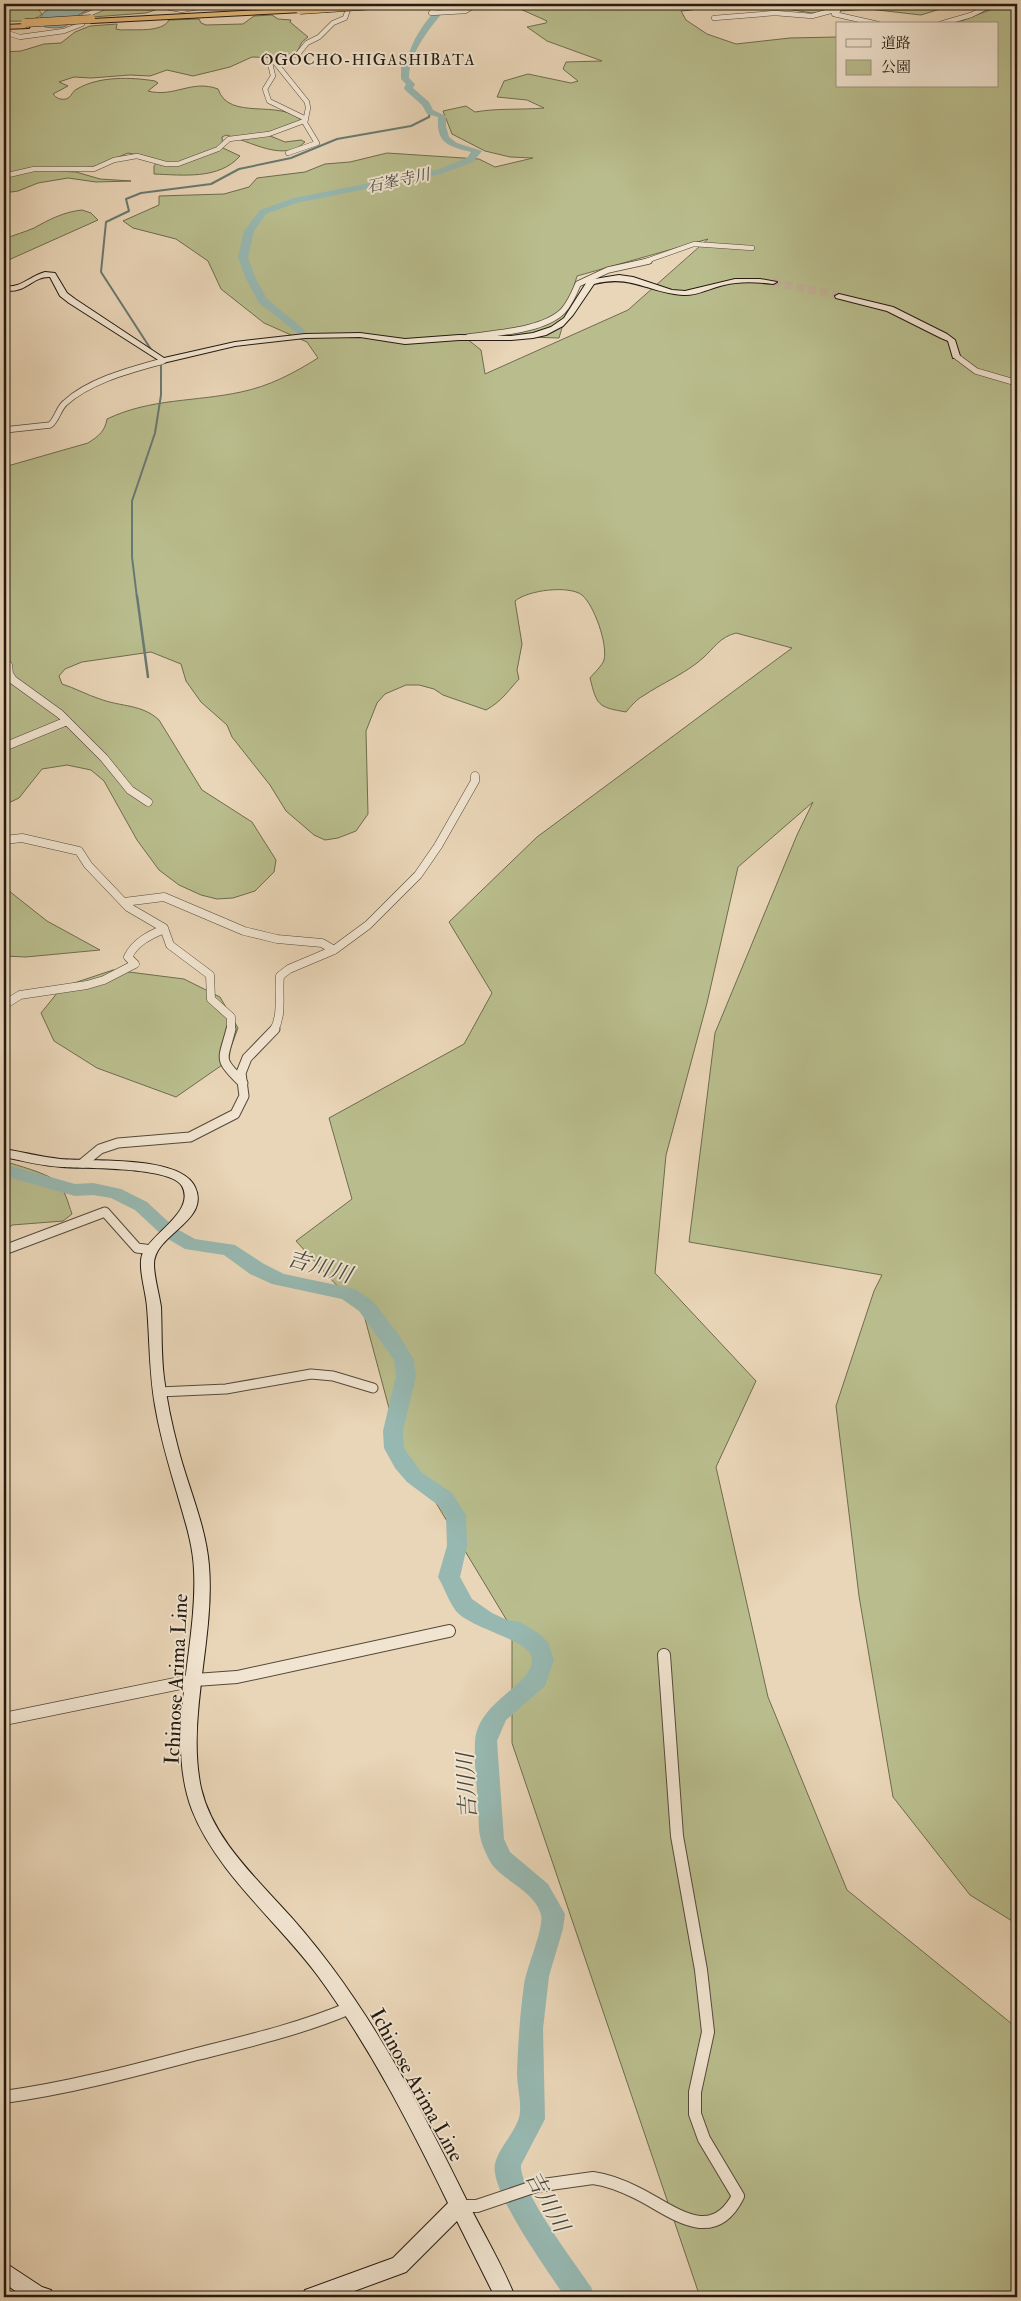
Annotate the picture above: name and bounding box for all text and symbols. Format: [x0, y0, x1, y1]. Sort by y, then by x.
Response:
legend [836, 22, 998, 88]
text: 道路 [881, 34, 911, 53]
district label: OGOCHO-HIGASHIBATA [260, 50, 476, 70]
text: 公園 [881, 58, 911, 77]
water label: 石峯寺川 [365, 164, 434, 197]
water label: 吉川川 [284, 1244, 357, 1290]
street label: Ichinose Arima Line [159, 1593, 194, 1765]
water label: 吉川川 [451, 1750, 483, 1820]
street label: Ichinose Arima Line [363, 2004, 470, 2167]
water label: 吉川川 [519, 2166, 576, 2239]

